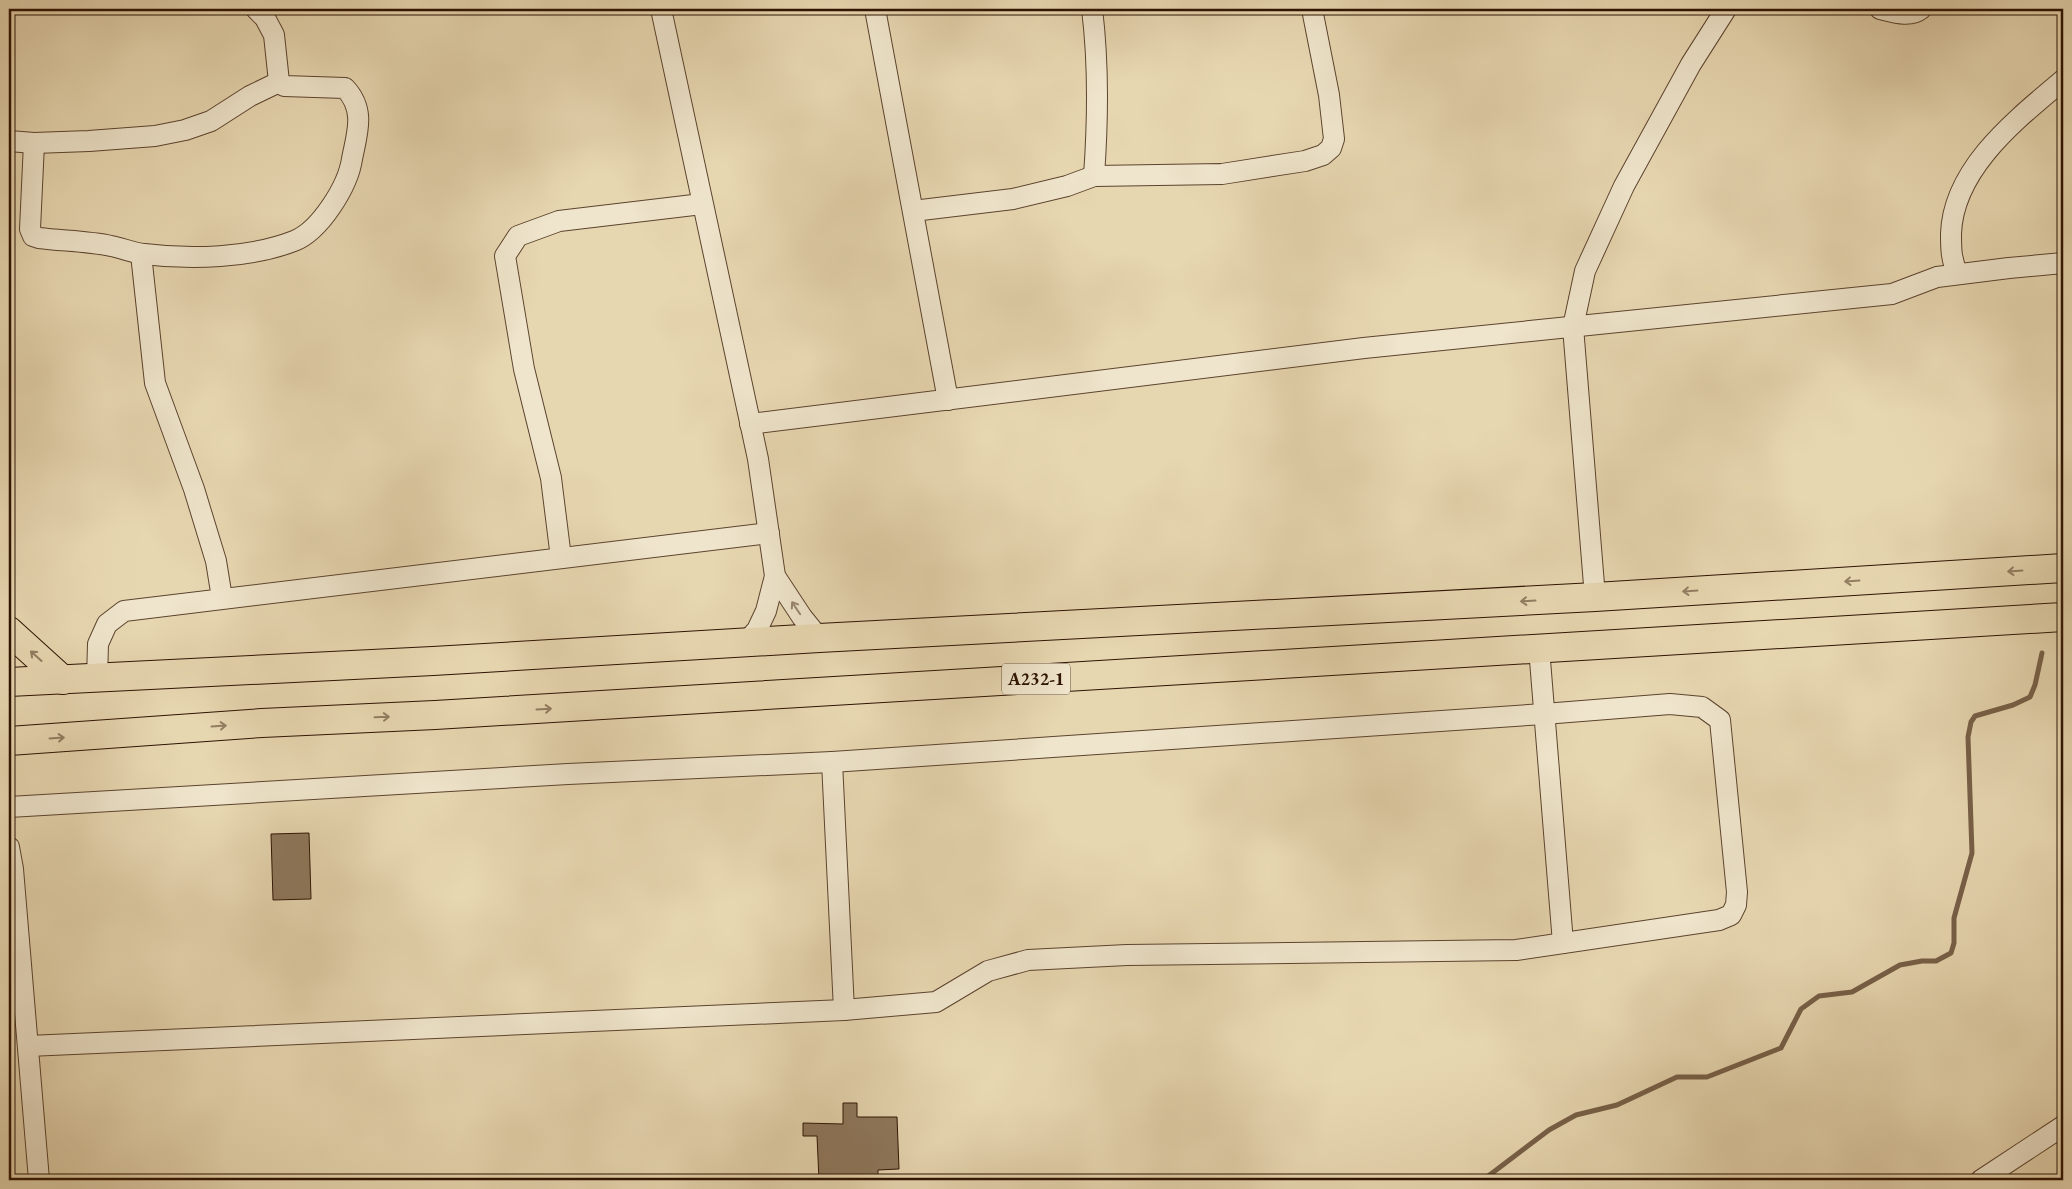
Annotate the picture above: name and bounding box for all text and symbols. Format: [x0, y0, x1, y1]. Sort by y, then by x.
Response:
one-way arrow [2007, 567, 2023, 576]
one-way arrow [1845, 577, 1861, 586]
one-way arrow [1682, 587, 1698, 596]
one-way arrow [1520, 596, 1536, 605]
one-way arrow [791, 601, 801, 615]
one-way arrow [29, 650, 42, 662]
road number: A232-1 [1002, 664, 1070, 694]
one-way arrow [536, 704, 552, 713]
one-way arrow [373, 713, 389, 722]
one-way arrow [211, 721, 227, 730]
one-way arrow [49, 733, 65, 743]

